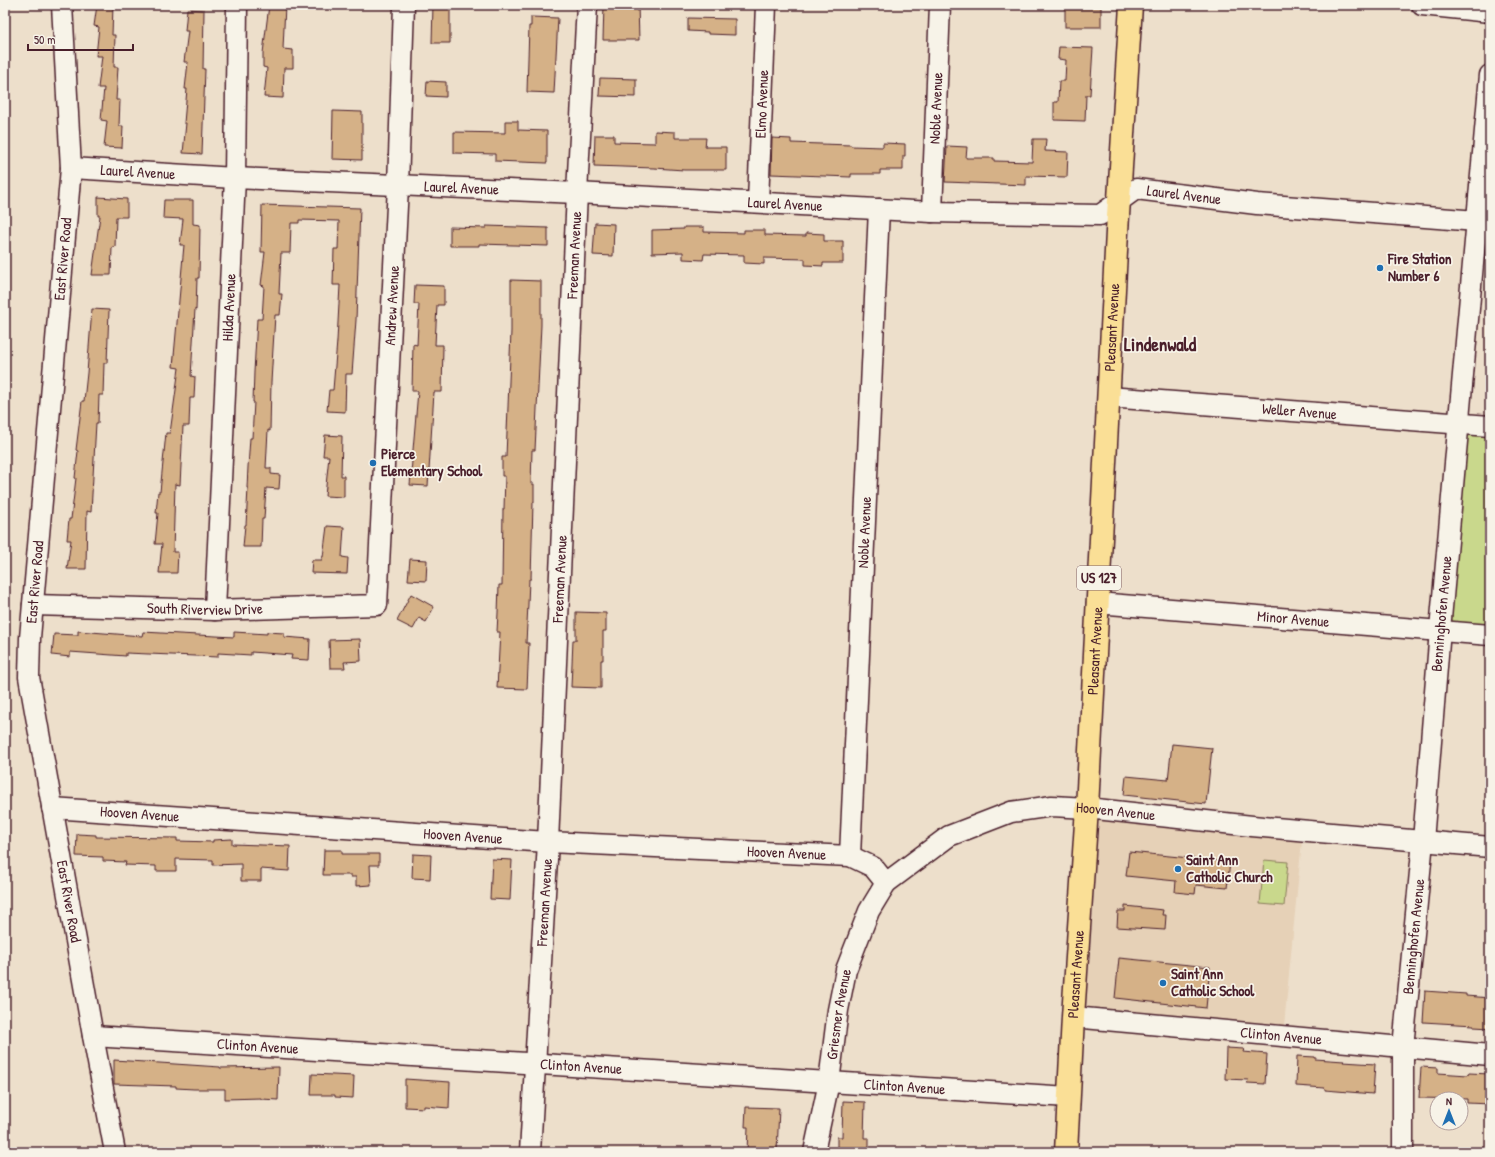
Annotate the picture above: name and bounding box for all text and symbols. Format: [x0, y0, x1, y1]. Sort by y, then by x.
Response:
scale bar [28, 26, 133, 52]
text: 50 m [34, 31, 55, 48]
street label: Elmo Avenue [750, 69, 773, 139]
street label: Noble Avenue [924, 72, 947, 144]
street label: Laurel Avenue [100, 159, 176, 184]
street label: Laurel Avenue [424, 175, 499, 200]
street label: Laurel Avenue [1146, 179, 1223, 209]
street label: Laurel Avenue [747, 191, 823, 216]
street label: Freeman Avenue [561, 211, 586, 300]
street label: East River Road [48, 217, 77, 301]
place label: Fire Station Number 6 [1387, 248, 1452, 286]
marker: Fire Station Number 6 [1375, 263, 1385, 273]
street label: Andrew Avenue [379, 265, 404, 346]
street label: Hilda Avenue [216, 273, 241, 342]
street label: Pleasant Avenue [1099, 283, 1124, 372]
district label: Lindenwald [1124, 331, 1197, 357]
street label: Weller Avenue [1261, 398, 1338, 424]
place label: Pierce Elementary School [381, 443, 483, 482]
marker: Pierce Elementary School [368, 458, 378, 468]
street label: Noble Avenue [852, 496, 876, 569]
street label: Freeman Avenue [547, 534, 572, 624]
street label: East River Road [20, 540, 49, 624]
street label: Benninghofen Avenue [1426, 555, 1457, 672]
road number: US 127 [1077, 566, 1121, 590]
street label: South Riverview Drive [147, 597, 263, 620]
street label: Minor Avenue [1256, 605, 1330, 632]
street label: Pleasant Avenue [1082, 606, 1107, 695]
street label: Hooven Avenue [1076, 796, 1156, 825]
street label: Hooven Avenue [99, 800, 180, 827]
street label: Hooven Avenue [423, 822, 503, 849]
street label: Hooven Avenue [746, 840, 827, 865]
place label: Saint Ann Catholic Church [1186, 849, 1273, 887]
street label: Freeman Avenue [531, 858, 557, 948]
street label: East River Road [52, 859, 87, 944]
marker: Saint Ann Catholic Church [1173, 864, 1183, 874]
street label: Benninghofen Avenue [1397, 878, 1429, 995]
street label: Pleasant Avenue [1062, 929, 1089, 1019]
place label: Saint Ann Catholic School [1171, 963, 1255, 1001]
street label: Griesmer Avenue [821, 967, 856, 1061]
marker: Saint Ann Catholic School [1158, 978, 1168, 988]
street label: Clinton Avenue [1239, 1021, 1323, 1050]
street label: Clinton Avenue [216, 1033, 299, 1059]
street label: Clinton Avenue [540, 1053, 623, 1079]
street label: Clinton Avenue [863, 1073, 946, 1099]
north arrow [1429, 1091, 1469, 1131]
text: N [1446, 1094, 1452, 1108]

